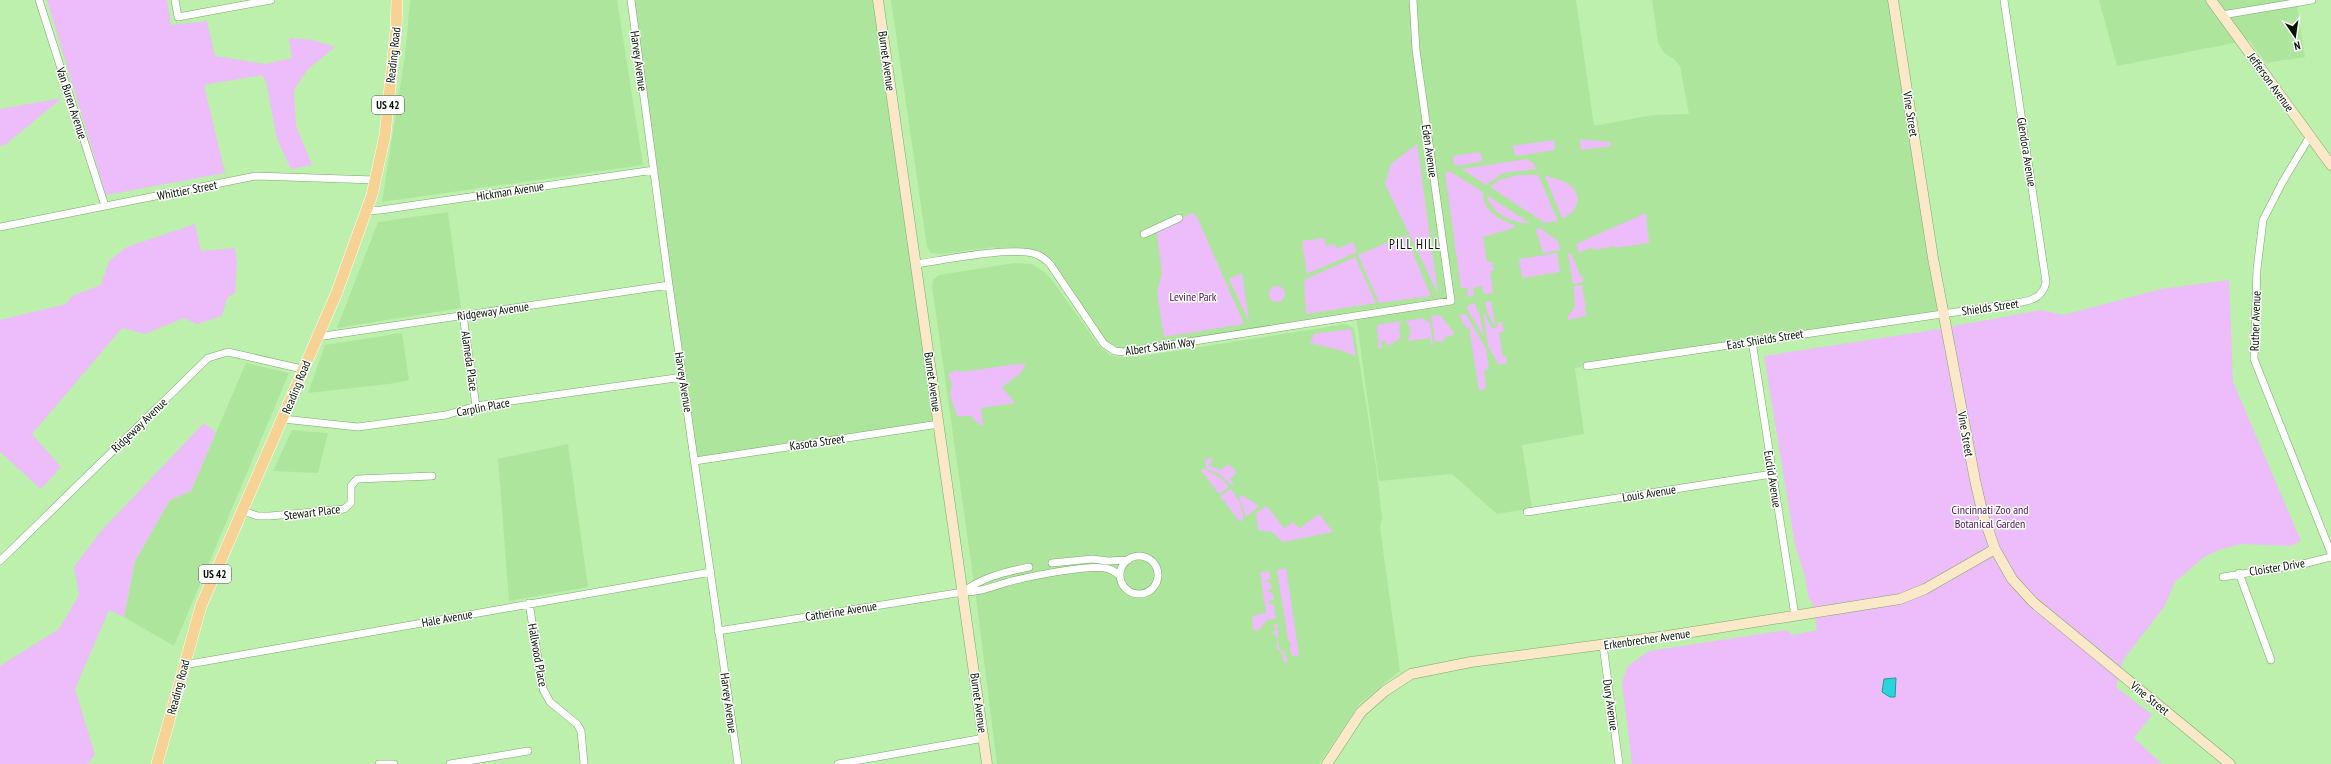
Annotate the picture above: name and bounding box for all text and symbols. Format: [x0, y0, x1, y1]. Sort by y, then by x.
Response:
north arrow [2275, 16, 2315, 56]
street label: Reading Road [383, 26, 403, 84]
street label: Harvey Avenue [627, 30, 651, 92]
street label: Burnet Avenue [875, 30, 899, 92]
text: N [2293, 38, 2302, 53]
street label: Jefferson Avenue [2244, 49, 2297, 114]
street label: Van Buren Avenue [53, 64, 91, 141]
street label: Vine Street [1900, 89, 1922, 138]
road number: US 42 [372, 96, 404, 114]
street label: Glendora Avenue [2014, 116, 2040, 188]
street label: Eden Avenue [1419, 124, 1441, 178]
street label: Whittier Street [156, 177, 219, 203]
street label: Hickman Avenue [475, 178, 545, 204]
district label: PILL HILL [1389, 236, 1441, 253]
park label: Levine Park [1169, 289, 1217, 304]
street label: Ruther Avenue [2246, 291, 2264, 351]
street label: Shields Street [1961, 295, 2020, 318]
street label: Ridgeway Avenue [456, 299, 530, 323]
street label: East Shields Street [1726, 325, 1805, 352]
street label: Alameda Place [458, 330, 482, 392]
street label: Albert Sabin Way [1124, 334, 1196, 358]
street label: Harvey Avenue [672, 351, 696, 413]
street label: Burnet Avenue [921, 351, 945, 413]
street label: Reading Road [278, 358, 314, 416]
street label: Ridgeway Avenue [108, 394, 170, 455]
street label: Carplin Place [455, 394, 511, 420]
street label: Vine Street [1954, 409, 1977, 459]
street label: Kasota Street [789, 431, 846, 453]
street label: Euclid Avenue [1761, 449, 1785, 509]
street label: Louis Avenue [1621, 481, 1677, 505]
street label: Stewart Place [283, 501, 341, 523]
park label: Cincinnati Zoo and Botanical Garden [1952, 502, 2028, 531]
street label: Cloister Drive [2248, 555, 2306, 579]
road number: US 42 [199, 565, 231, 583]
street label: Catherine Avenue [804, 598, 878, 624]
street label: Hale Avenue [420, 606, 474, 630]
street label: Hallwood Place [525, 622, 551, 688]
street label: Erkenbrecher Avenue [1603, 626, 1691, 652]
street label: Reading Road [163, 658, 193, 716]
street label: Harvey Avenue [717, 672, 741, 734]
street label: Burnet Avenue [967, 672, 991, 734]
street label: Vine Street [2127, 677, 2173, 719]
street label: Dury Avenue [1600, 678, 1622, 732]

